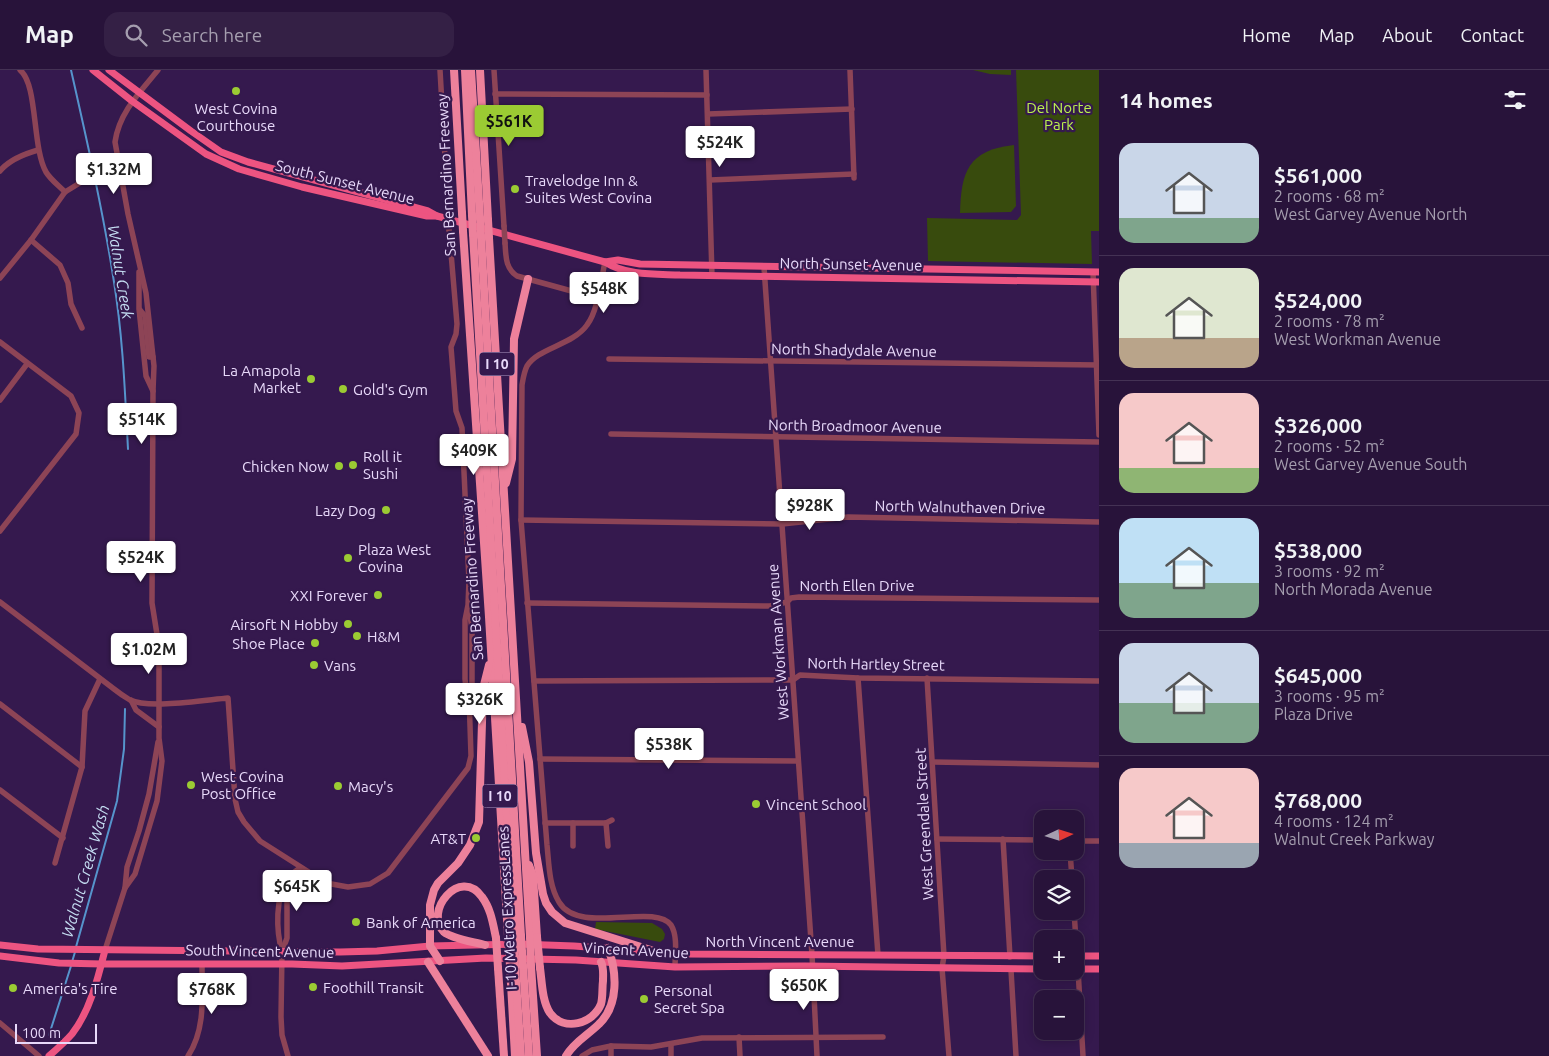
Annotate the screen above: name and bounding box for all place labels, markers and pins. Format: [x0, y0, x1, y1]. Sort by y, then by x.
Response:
marker: West Covina Courthouse [230, 85, 242, 97]
place label: West Covina Courthouse [195, 100, 277, 134]
pin: $561K [474, 104, 544, 147]
pin: $524K [685, 126, 755, 168]
pin: $1.32M [73, 152, 155, 195]
place label: Travelodge Inn & Suites West Covina [525, 172, 652, 206]
marker: Travelodge Inn & Suites West Covina [509, 183, 521, 195]
pin: $548K [569, 272, 639, 314]
place label: La Amapola Market [223, 362, 301, 396]
marker: La Amapola Market [305, 373, 317, 385]
place label: Gold's Gym [353, 381, 428, 398]
marker: Gold's Gym [337, 383, 349, 395]
pin: $514K [107, 402, 177, 445]
pin: $409K [439, 434, 509, 476]
place label: Roll it Sushi [363, 448, 402, 482]
place label: Chicken Now [242, 458, 329, 475]
marker: Roll it Sushi [347, 459, 359, 471]
marker: Chicken Now [333, 460, 345, 472]
pin: $928K [775, 488, 845, 531]
place label: Lazy Dog [315, 502, 376, 519]
marker: Lazy Dog [380, 504, 392, 516]
pin: $524K [106, 540, 176, 583]
place label: Plaza West Covina [358, 541, 431, 575]
marker: Plaza West Covina [342, 552, 354, 564]
place label: XXI Forever [290, 587, 368, 604]
marker: XXI Forever [372, 589, 384, 601]
place label: Airsoft N Hobby [230, 616, 338, 633]
marker: Airsoft N Hobby [342, 618, 354, 630]
place label: H&M [367, 628, 400, 645]
marker: H&M [351, 630, 363, 642]
pin: $1.02M [108, 632, 190, 675]
place label: Shoe Place [232, 635, 305, 652]
marker: Shoe Place [309, 637, 321, 649]
place label: Vans [324, 657, 356, 674]
marker: Vans [308, 659, 320, 671]
pin: $326K [445, 682, 515, 725]
pin: $538K [634, 728, 704, 770]
place label: West Covina Post Office [201, 768, 284, 802]
place label: Macy's [348, 778, 393, 795]
marker: West Covina Post Office [185, 779, 197, 791]
marker: Macy's [332, 780, 344, 792]
place label: Vincent School [766, 796, 866, 813]
marker: Vincent School [750, 798, 762, 810]
place label: AT&T [431, 830, 467, 847]
marker: AT&T [470, 832, 482, 844]
pin: $645K [262, 870, 332, 912]
place label: Bank of America [366, 914, 476, 931]
marker: Bank of America [350, 916, 362, 928]
pin: $650K [769, 968, 839, 1011]
pin: $768K [177, 972, 247, 1015]
place label: Foothill Transit [323, 979, 424, 996]
place label: America's Tire [23, 980, 118, 997]
marker: Foothill Transit [307, 981, 319, 993]
marker: America's Tire [7, 982, 19, 994]
place label: Personal Secret Spa [654, 982, 725, 1016]
marker: Personal Secret Spa [638, 993, 650, 1005]

